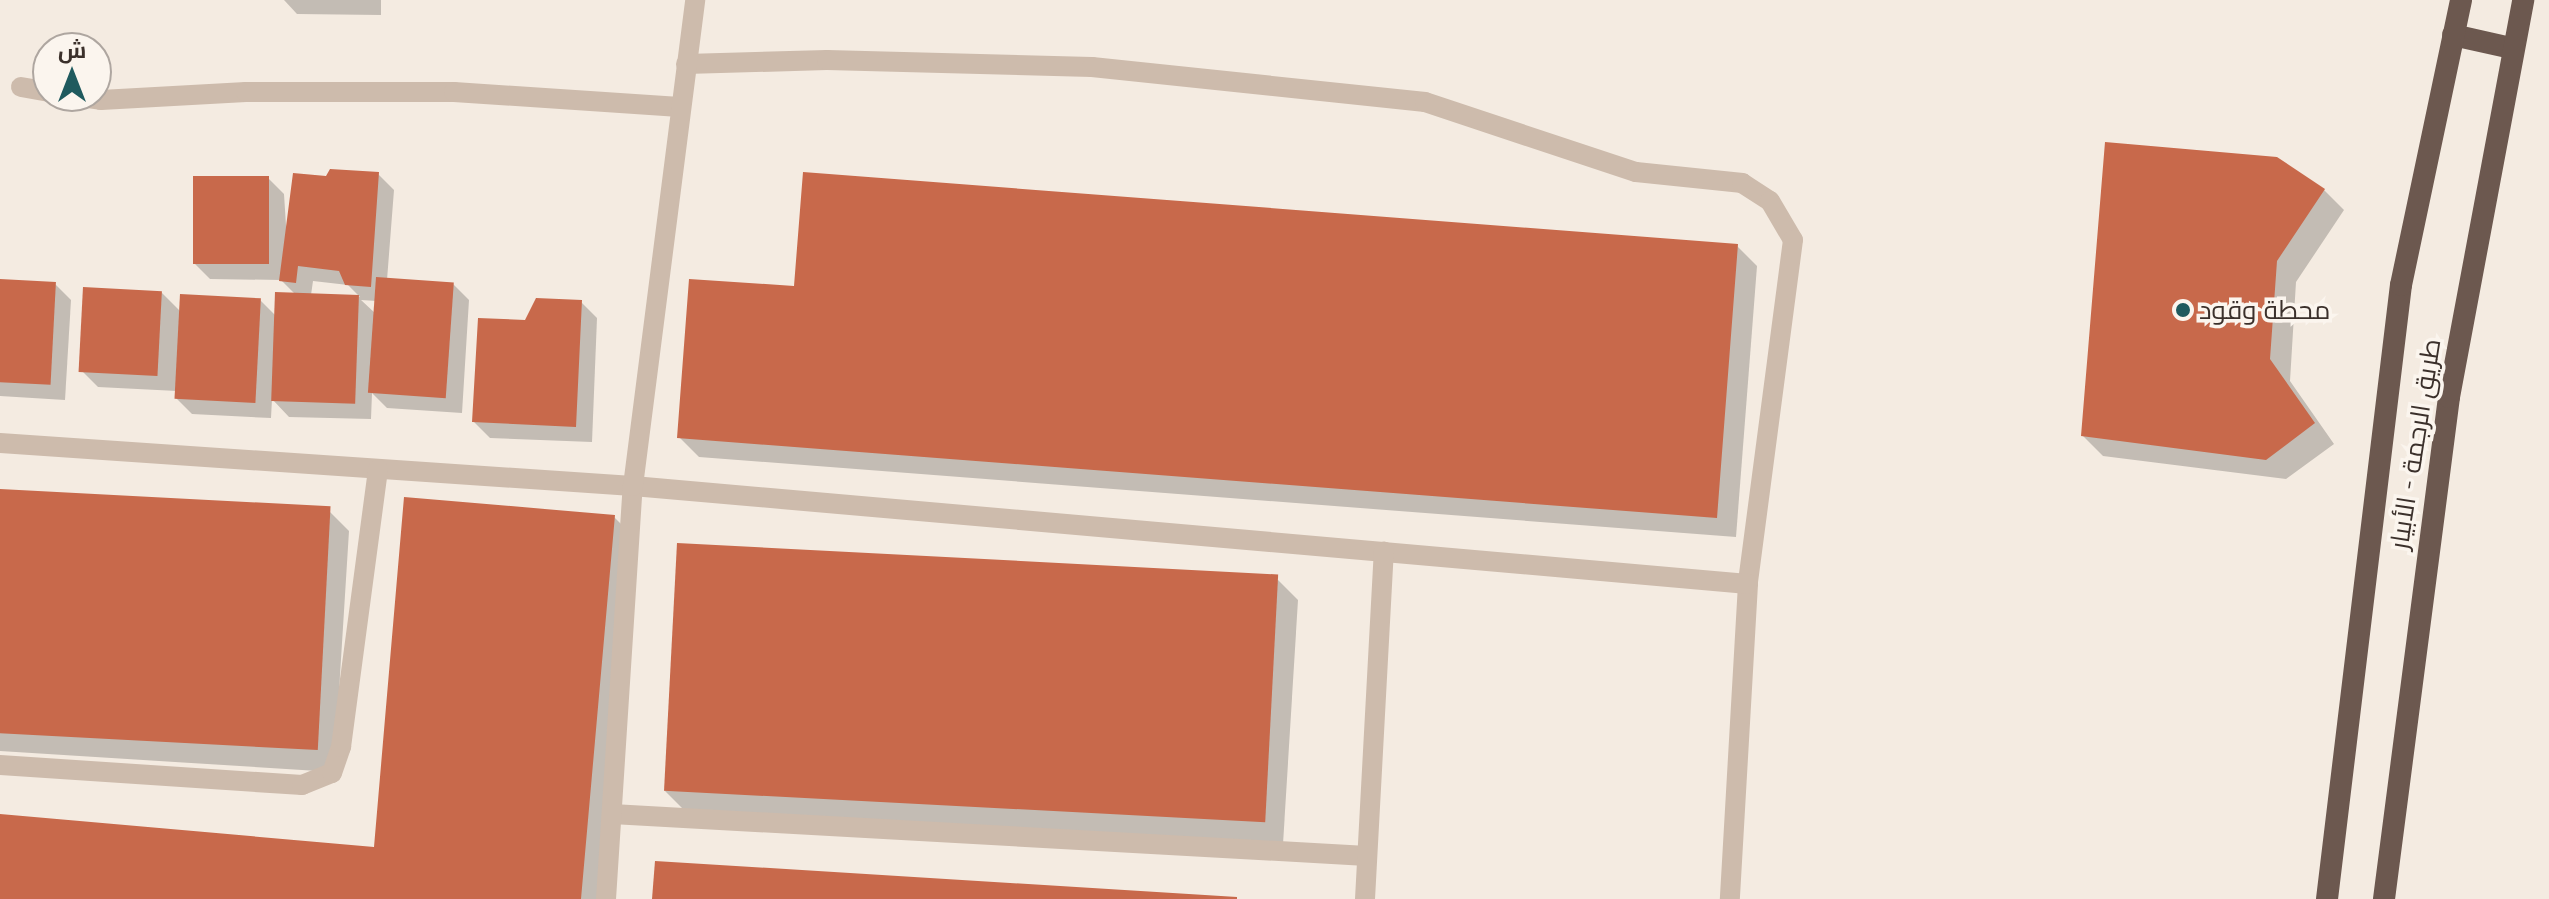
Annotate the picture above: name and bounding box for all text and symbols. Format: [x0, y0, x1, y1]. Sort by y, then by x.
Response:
north arrow [32, 32, 112, 112]
text: ش [58, 36, 86, 64]
place label: محطة وقود [2199, 294, 2331, 326]
marker: محطة وقود [2174, 301, 2192, 319]
street label: طريق الرجمة - الأبيار [2383, 337, 2447, 551]

